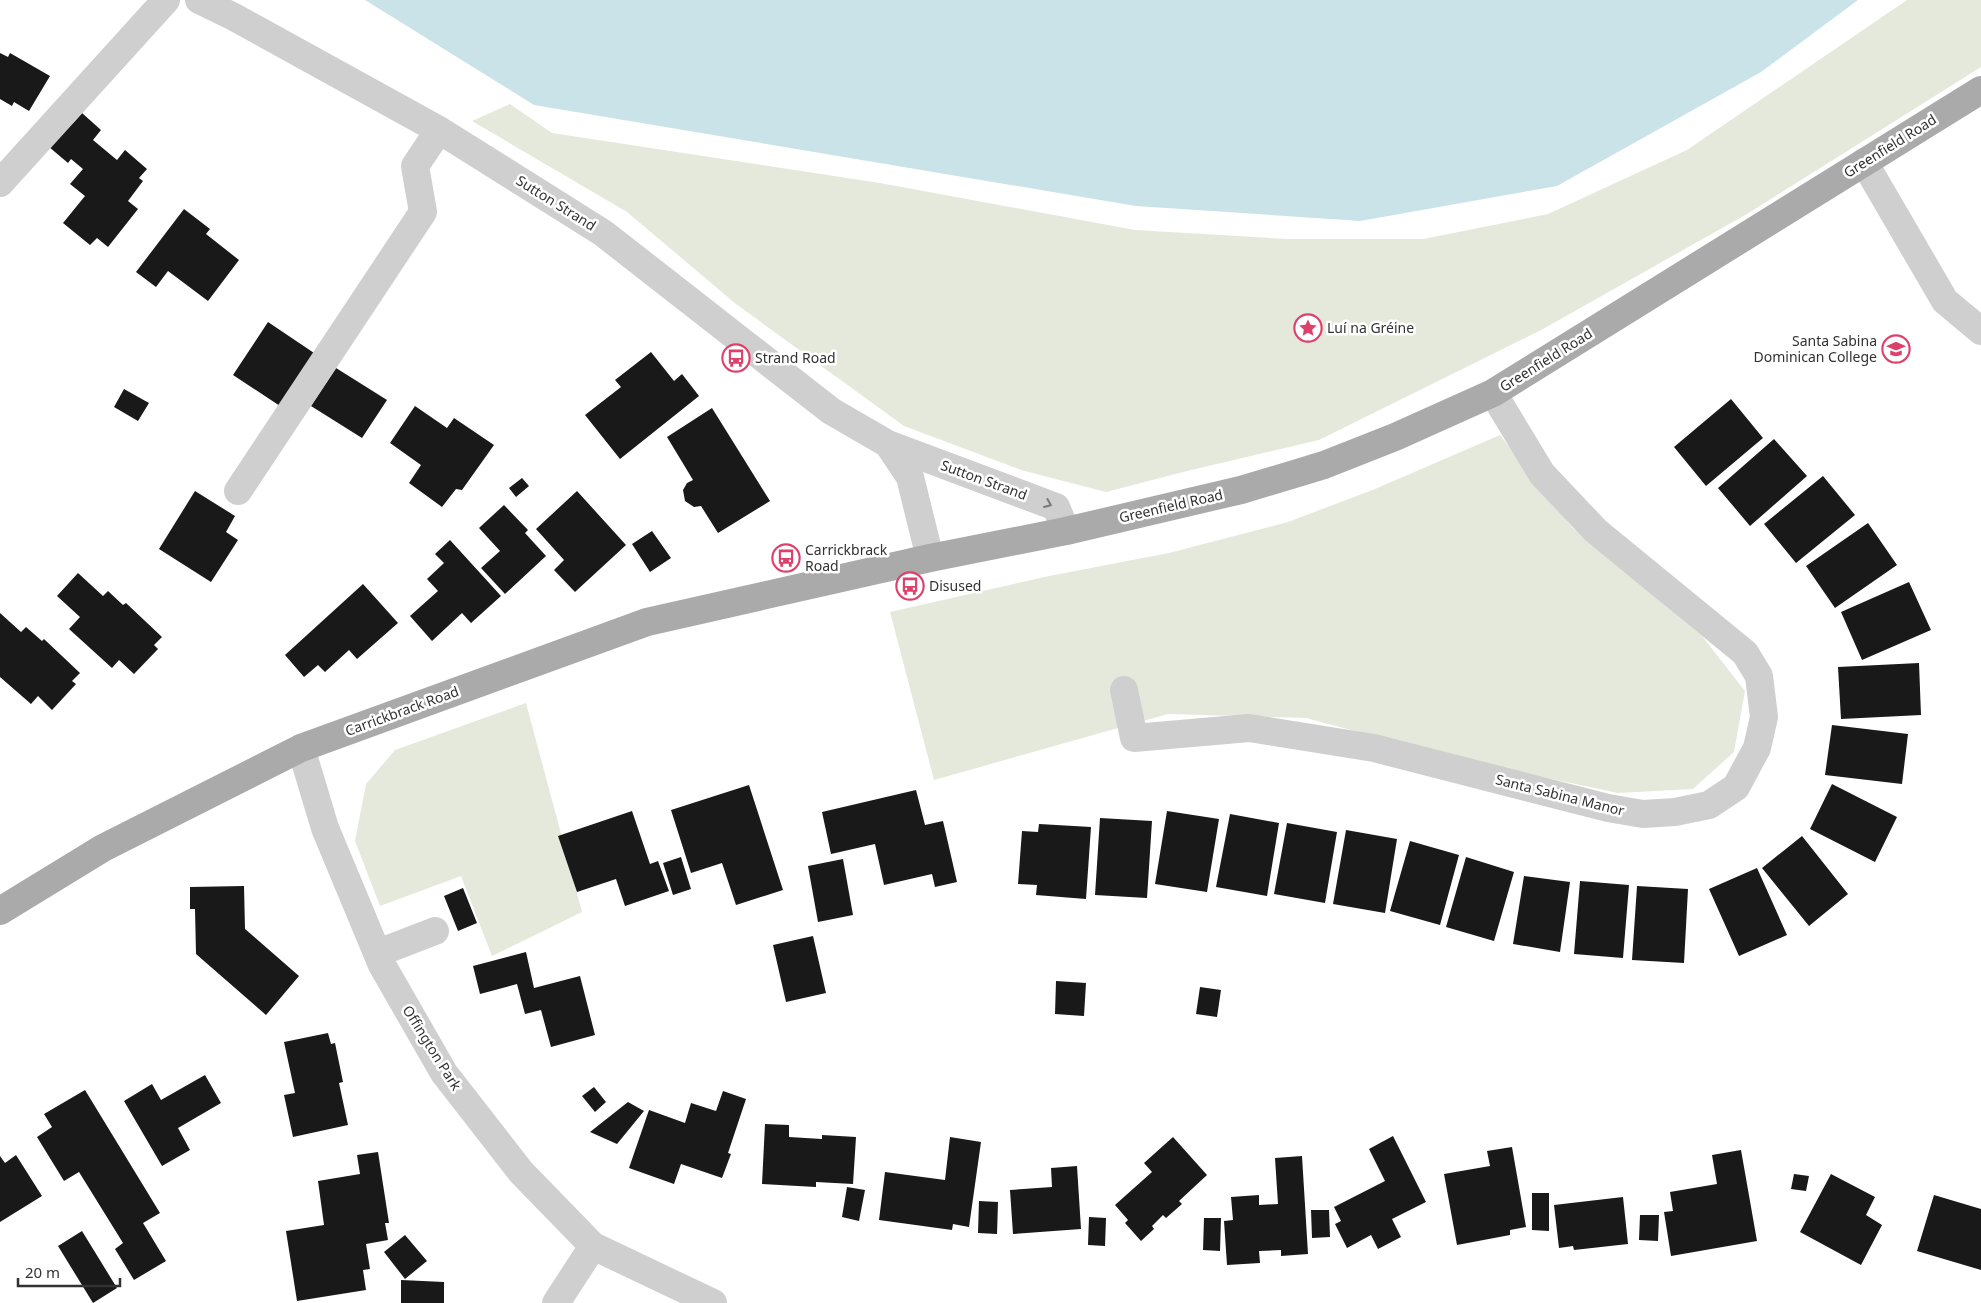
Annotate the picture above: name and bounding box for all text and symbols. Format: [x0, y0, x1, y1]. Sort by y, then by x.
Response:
street label: Greenfield Road [1840, 109, 1940, 182]
street label: Sutton Strand [513, 171, 600, 235]
place icon: Luí na Gréine [1293, 313, 1323, 343]
place label: Luí na Gréine [1327, 318, 1414, 337]
street label: Greenfield Road [1496, 323, 1596, 396]
place label: Santa Sabina Dominican College [1754, 331, 1877, 366]
school or university icon: Santa Sabina Dominican College [1881, 334, 1911, 364]
bus stop icon: Strand Road [721, 343, 751, 373]
place label: Strand Road [755, 348, 836, 367]
street label: Sutton Strand [938, 455, 1030, 504]
street label: Greenfield Road [1117, 484, 1225, 527]
one-way arrow [1043, 498, 1052, 508]
place label: Carrickbrack Road [805, 540, 888, 575]
bus stop icon: Carrickbrack Road [771, 543, 801, 573]
bus stop icon: Disused [895, 571, 925, 601]
place label: Disused [929, 576, 981, 595]
street label: Carrickbrack Road [342, 681, 461, 740]
street label: Santa Sabina Manor [1494, 769, 1627, 820]
street label: Offington Park [399, 1002, 466, 1094]
scale bar [18, 1256, 120, 1288]
text: 20 m [25, 1262, 60, 1282]

